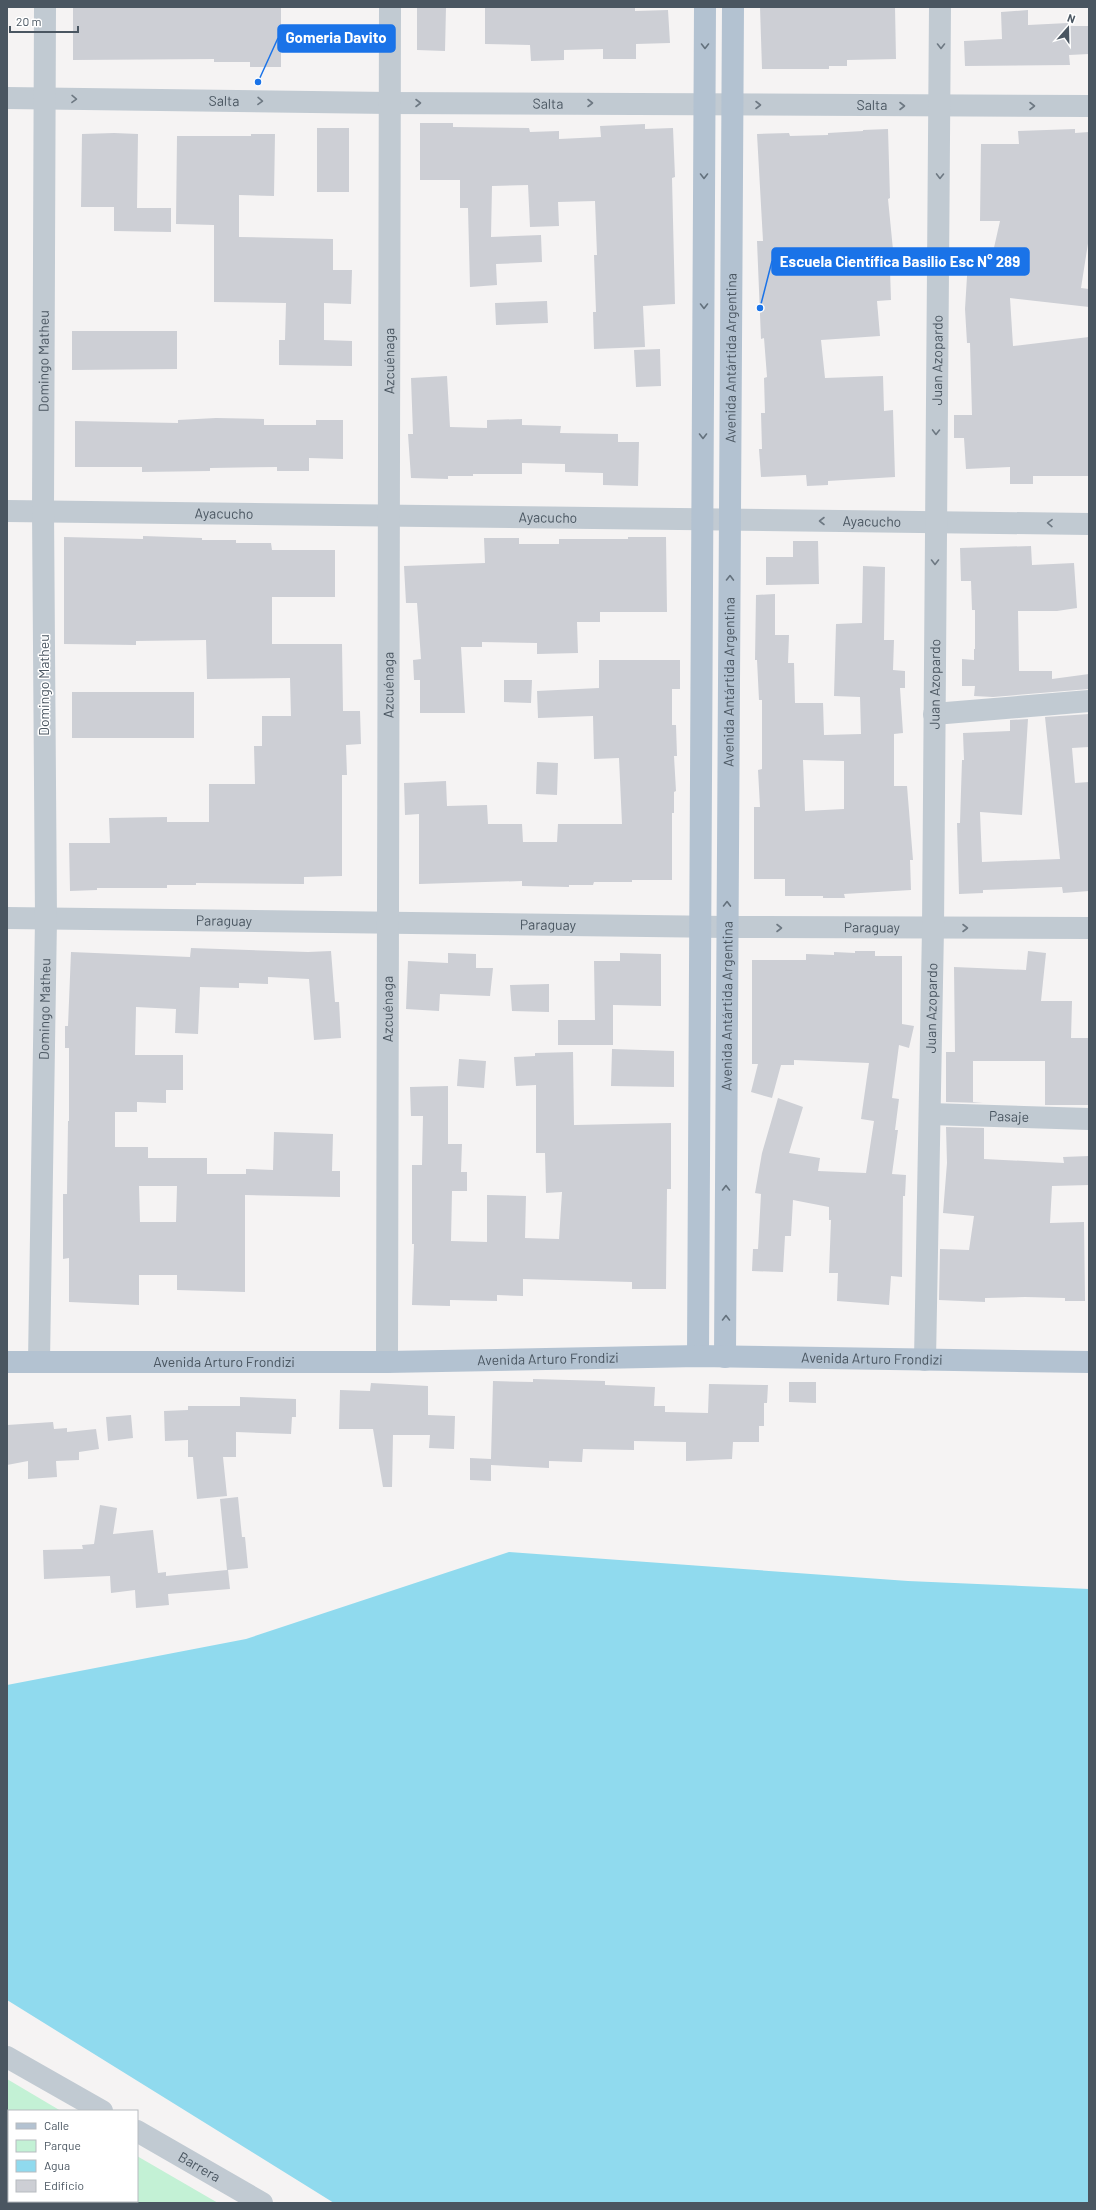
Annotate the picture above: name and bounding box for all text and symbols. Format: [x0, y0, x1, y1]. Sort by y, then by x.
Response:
scale bar [10, 8, 78, 34]
north arrow [1048, 8, 1088, 48]
text: N [1066, 11, 1077, 25]
text: 20 m [16, 14, 42, 28]
callout: Gomeria Davito [278, 25, 395, 52]
text: Gomeria Davito [285, 28, 387, 46]
one-way arrow [701, 43, 709, 49]
one-way arrow [937, 43, 945, 49]
street label: Salta [208, 92, 240, 109]
one-way arrow [71, 94, 77, 103]
street label: Salta [533, 95, 563, 112]
street label: Salta [857, 96, 887, 113]
one-way arrow [257, 97, 263, 105]
one-way arrow [415, 99, 421, 107]
one-way arrow [587, 99, 593, 107]
one-way arrow [755, 101, 761, 109]
one-way arrow [899, 102, 905, 110]
one-way arrow [1029, 102, 1035, 110]
one-way arrow [700, 173, 708, 179]
one-way arrow [936, 173, 944, 179]
callout: Escuela Científica Basilio Esc N° 289 [772, 248, 1029, 275]
text: Escuela Científica Basilio Esc N° 289 [780, 252, 1020, 270]
street label: Avenida Antártida Argentina [721, 273, 739, 443]
one-way arrow [699, 303, 708, 309]
street label: Domingo Matheu [34, 310, 52, 412]
street label: Juan Azopardo [928, 315, 946, 406]
street label: Azcuénaga [380, 328, 397, 394]
one-way arrow [932, 429, 941, 435]
one-way arrow [699, 433, 707, 439]
street label: Ayacucho [195, 504, 253, 522]
street label: Ayacucho [518, 508, 577, 526]
street label: Ayacucho [842, 512, 901, 530]
one-way arrow [819, 517, 825, 525]
one-way arrow [1047, 519, 1053, 527]
one-way arrow [931, 559, 939, 565]
one-way arrow [726, 575, 734, 581]
street label: Avenida Antártida Argentina [719, 597, 738, 767]
street label: Domingo Matheu [35, 634, 52, 736]
street label: Juan Azopardo [926, 639, 943, 729]
street label: Azcuénaga [379, 652, 397, 718]
one-way arrow [722, 901, 731, 907]
street label: Paraguay [196, 911, 253, 929]
street label: Paraguay [520, 915, 577, 933]
street label: Paraguay [844, 918, 901, 935]
street label: Avenida Antártida Argentina [718, 921, 736, 1091]
one-way arrow [776, 924, 782, 932]
one-way arrow [962, 924, 968, 932]
street label: Domingo Matheu [35, 958, 53, 1060]
street label: Juan Azopardo [922, 963, 940, 1054]
street label: Azcuénaga [379, 976, 396, 1042]
street label: Pasaje [989, 1107, 1029, 1125]
one-way arrow [722, 1185, 730, 1191]
one-way arrow [722, 1315, 730, 1321]
street label: Avenida Arturo Frondizi [477, 1349, 619, 1368]
street label: Avenida Arturo Frondizi [801, 1349, 943, 1368]
street label: Avenida Arturo Frondizi [153, 1353, 295, 1370]
legend [8, 2110, 138, 2202]
text: Calle [44, 2118, 69, 2132]
text: Parque [44, 2138, 81, 2152]
street label: Barrera [176, 2148, 224, 2185]
text: Agua [44, 2158, 70, 2172]
text: Edificio [44, 2178, 84, 2192]

